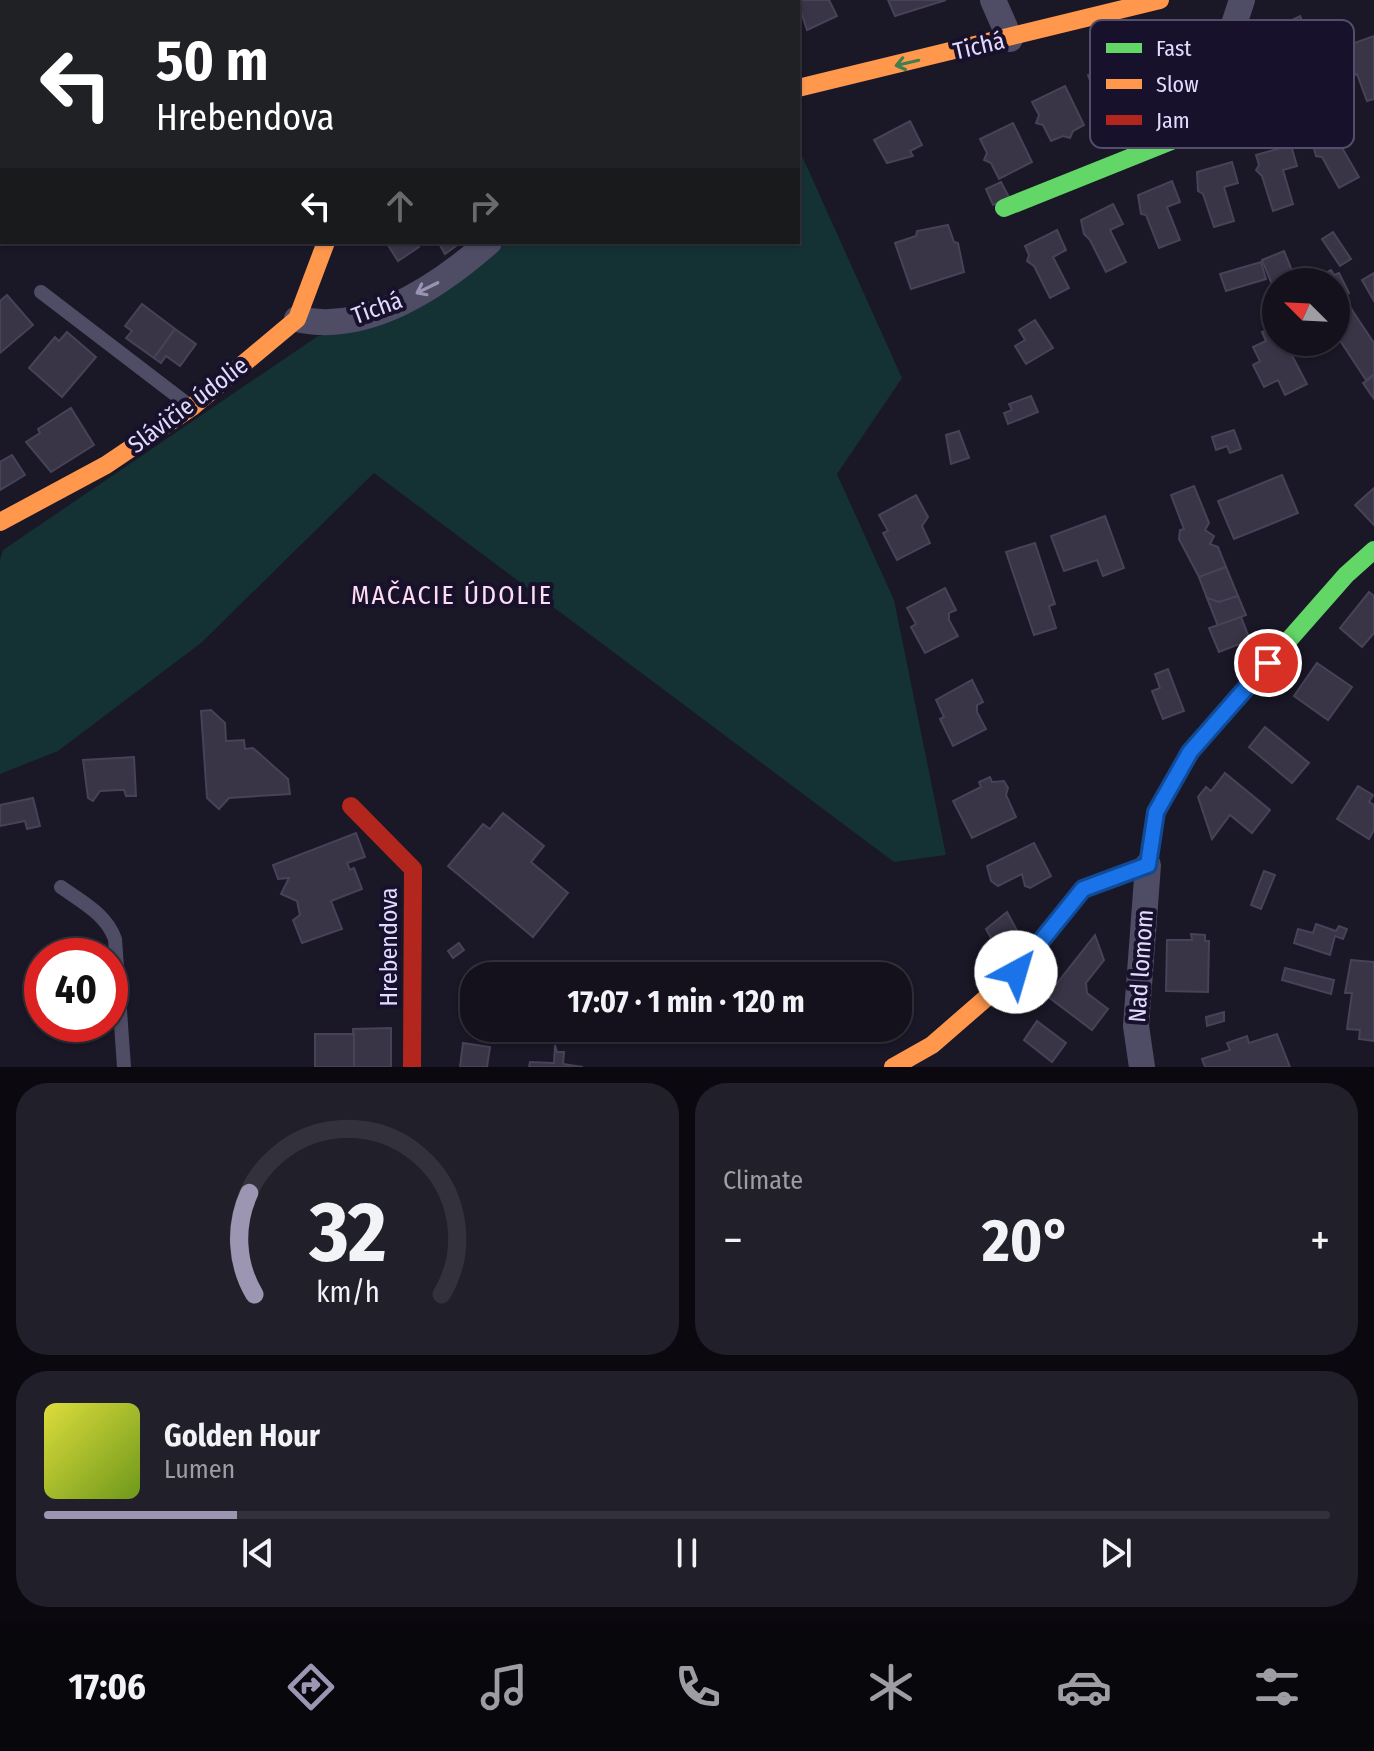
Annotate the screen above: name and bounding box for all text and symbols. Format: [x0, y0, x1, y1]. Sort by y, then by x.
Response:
legend [1090, 20, 1354, 148]
street label: Tichá [951, 27, 1007, 65]
text: 50 m [156, 28, 268, 95]
icon: left [24, 32, 128, 136]
text: Fast [1156, 35, 1192, 62]
one-way arrow [894, 56, 920, 71]
text: Slow [1156, 71, 1199, 98]
text: Hrebendova [156, 96, 334, 140]
text: Jam [1156, 107, 1190, 134]
icon: left [294, 184, 338, 228]
icon: ahead [378, 184, 422, 228]
icon: right [462, 184, 506, 228]
north arrow [1262, 268, 1350, 356]
map controls [1262, 268, 1350, 356]
one-way arrow [415, 281, 439, 296]
street label: Tichá [348, 286, 406, 330]
street label: Slávičie údolie [123, 351, 253, 459]
district label: MAČACIE ÚDOLIE [351, 580, 553, 611]
pin [1234, 629, 1302, 697]
icon: arrive [1246, 641, 1290, 685]
street label: Hrebendova [375, 888, 403, 1006]
street label: Nad lomom [1123, 909, 1159, 1023]
position arrow [974, 930, 1058, 1014]
speed limit sign: 40 [24, 938, 128, 1042]
text: 17:07 · 1 min · 120 m [567, 984, 805, 1020]
text: Climate [723, 1165, 803, 1196]
text: 32 [308, 1183, 386, 1283]
text: 20° [982, 1205, 1071, 1277]
text: − [723, 1214, 743, 1267]
text: + [1310, 1214, 1330, 1267]
text: km/h [316, 1275, 379, 1310]
text: Golden Hour [164, 1418, 320, 1454]
text: Lumen [164, 1454, 235, 1485]
icon: previous [236, 1531, 280, 1575]
icon: pause [665, 1531, 709, 1575]
icon: next [1094, 1531, 1138, 1575]
icon: directions [283, 1659, 339, 1715]
icon: music [476, 1659, 532, 1715]
icon: phone [670, 1659, 726, 1715]
icon: climate [863, 1659, 919, 1715]
icon: car [1056, 1659, 1112, 1715]
icon: filters [1249, 1659, 1305, 1715]
text: 17:06 [69, 1665, 146, 1709]

